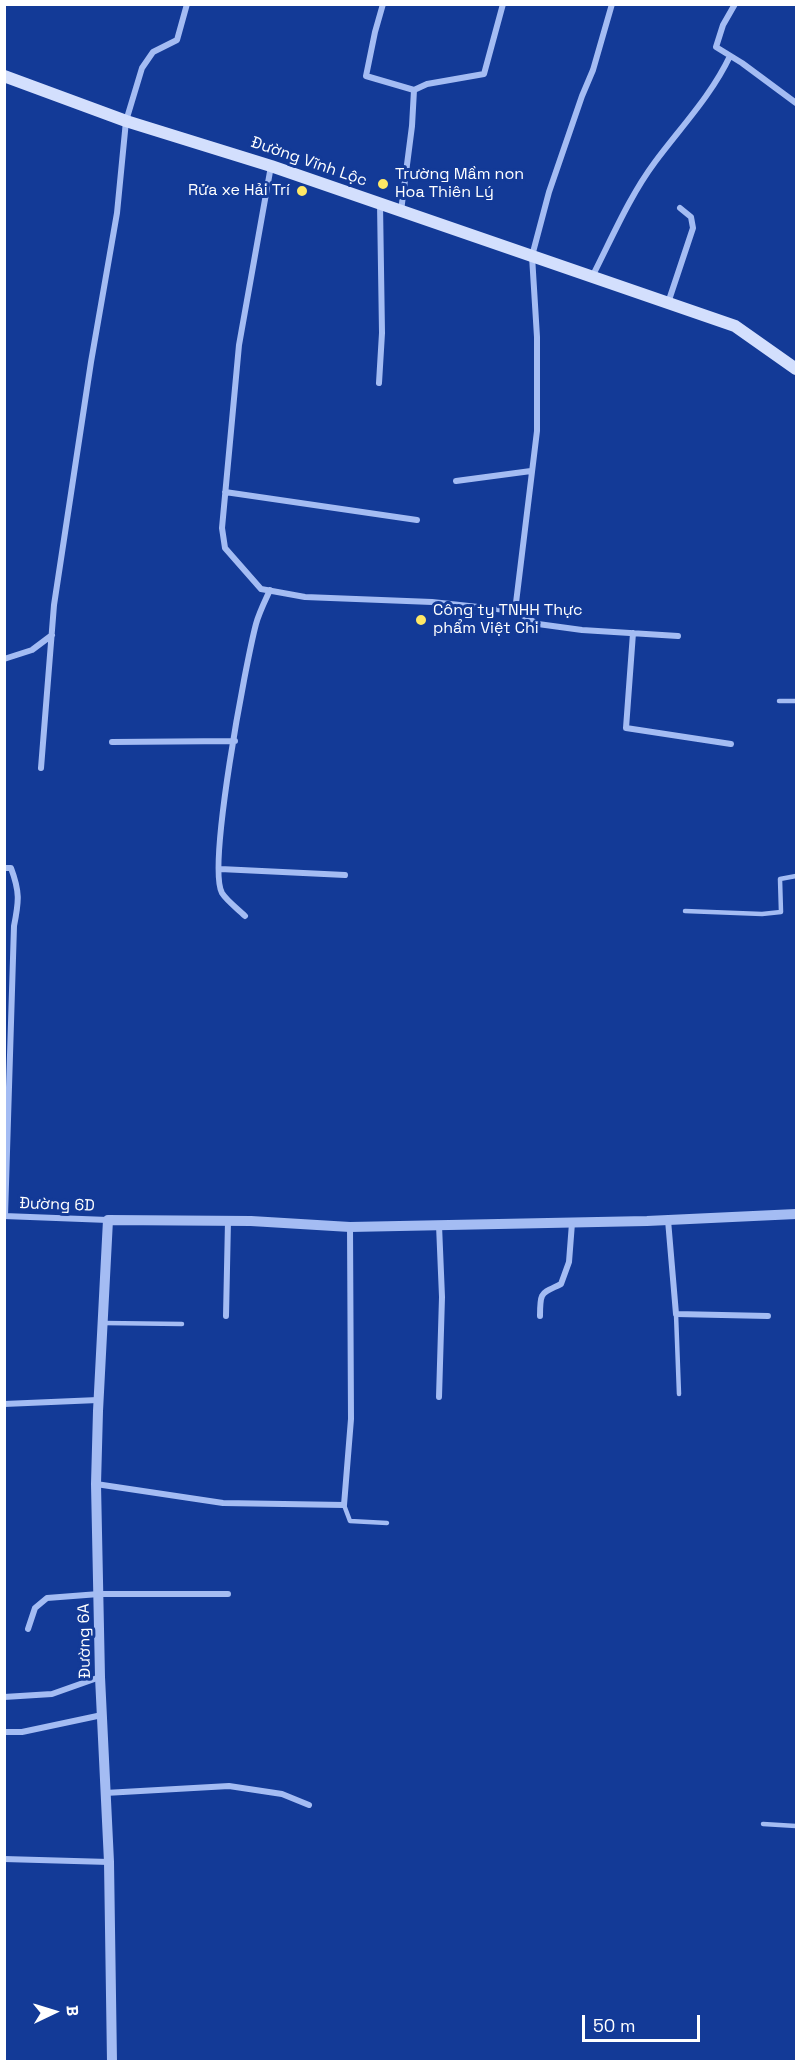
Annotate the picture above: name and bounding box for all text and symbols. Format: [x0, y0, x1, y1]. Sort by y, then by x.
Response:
street label: Đường Vĩnh Lộc [248, 133, 370, 191]
place label: Trường Mầm non Hoa Thiên Lý [395, 165, 524, 203]
marker: Trường Mầm non Hoa Thiên Lý [376, 177, 390, 191]
place label: Rửa xe Hải Trí [188, 181, 290, 201]
marker: Rửa xe Hải Trí [295, 184, 309, 198]
place label: Công ty TNHH Thực phẩm Việt Chi [433, 601, 583, 639]
marker: Công ty TNHH Thực phẩm Việt Chi [414, 613, 428, 627]
street label: Đường 6D [19, 1194, 95, 1216]
street label: Đường 6A [75, 1603, 95, 1679]
north arrow [24, 1982, 84, 2042]
scale bar [585, 2003, 704, 2041]
text: B [62, 2005, 83, 2017]
text: 50 m [593, 2014, 635, 2037]

